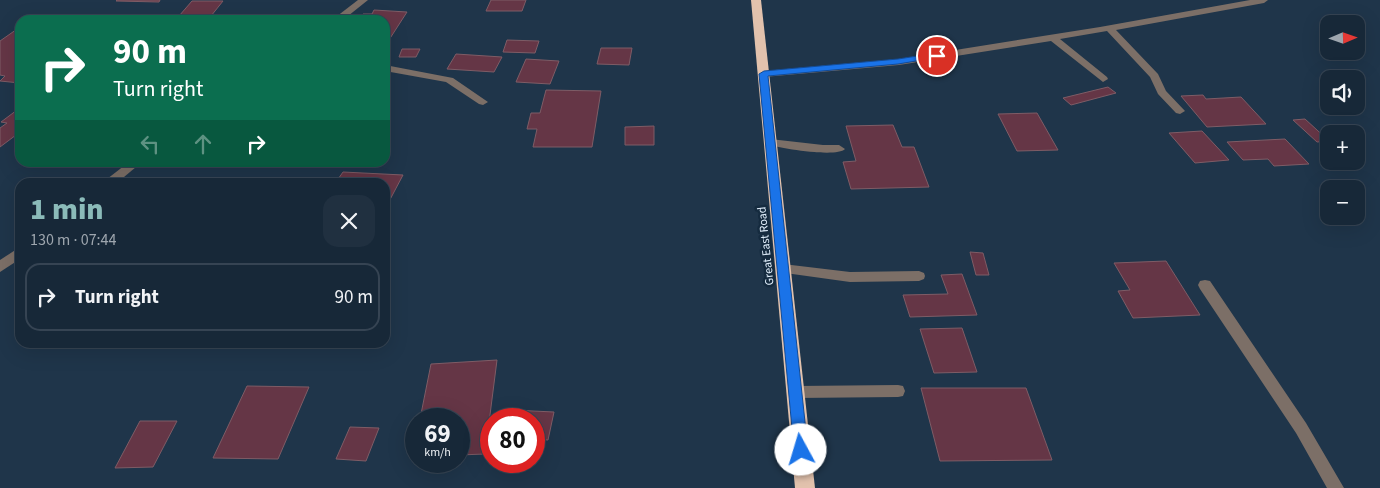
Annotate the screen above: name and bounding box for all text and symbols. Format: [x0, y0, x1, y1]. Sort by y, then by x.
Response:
north arrow [1320, 15, 1365, 60]
map controls [1320, 15, 1365, 225]
text: 90 m [113, 27, 187, 77]
icon: right [30, 35, 95, 100]
pin [916, 35, 958, 77]
icon: arrive [923, 42, 951, 70]
button: sound [1320, 70, 1365, 115]
text: Turn right [113, 73, 203, 105]
button: + [1320, 125, 1365, 170]
icon: left [136, 130, 164, 158]
icon: ahead [189, 130, 217, 158]
icon: right [242, 130, 270, 158]
button: − [1320, 180, 1365, 225]
text: 1 min [30, 188, 104, 231]
button: close [323, 195, 375, 247]
street label: Great East Road [753, 206, 779, 286]
text: 130 m · 07:44 [30, 229, 117, 251]
icon: right [32, 283, 60, 311]
text: Turn right [75, 284, 159, 311]
text: 90 m [335, 284, 373, 311]
speed limit sign: 80 [480, 408, 545, 473]
text: 69 [424, 416, 451, 452]
position arrow [774, 423, 826, 475]
text: km/h [424, 444, 451, 461]

